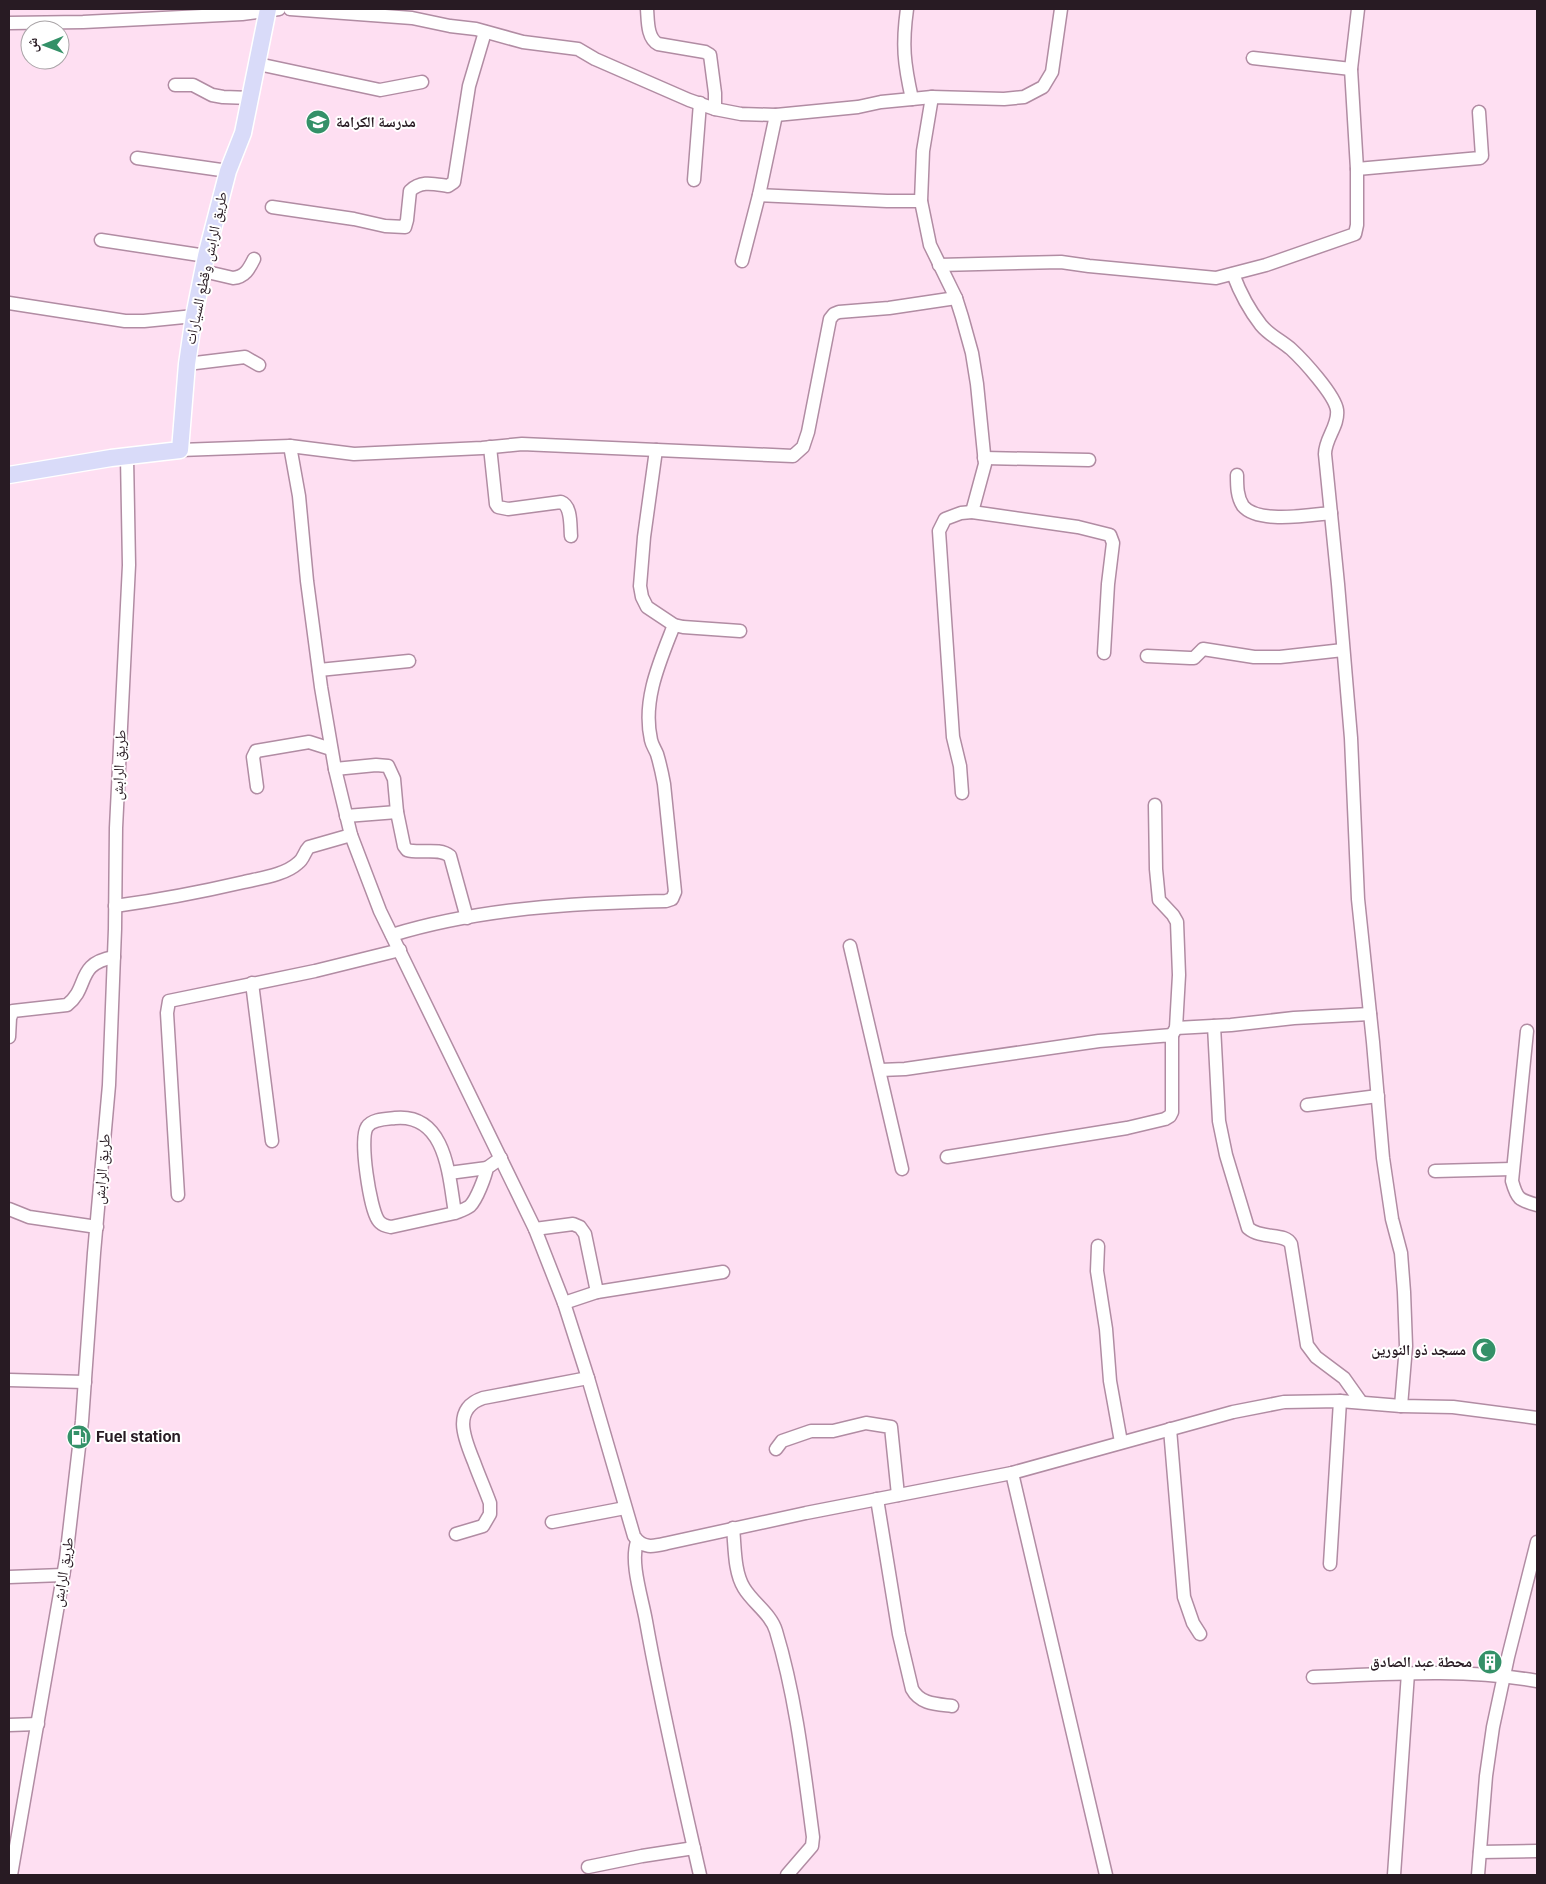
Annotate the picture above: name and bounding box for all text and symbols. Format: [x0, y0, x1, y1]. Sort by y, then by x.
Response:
north arrow [20, 20, 70, 70]
text: ش [23, 38, 41, 53]
school or university icon: مدرسة الكرامة [305, 109, 331, 135]
place label: مدرسة الكرامة [336, 112, 416, 131]
street label: طريق الرابش وقطع السيارات [180, 190, 232, 346]
street label: طريق الرابش [107, 729, 131, 801]
street label: طريق الرابش [89, 1133, 115, 1205]
mosque icon: مسجد ذو النورين [1471, 1337, 1497, 1363]
place label: مسجد ذو النورين [1371, 1340, 1466, 1359]
fuel station icon: Fuel station [66, 1424, 92, 1450]
place label: Fuel station [96, 1427, 181, 1446]
street label: طريق الرابش [48, 1535, 78, 1608]
building icon: محطة عبد الصادق [1477, 1649, 1503, 1675]
place label: محطة عبد الصادق [1370, 1652, 1472, 1671]

